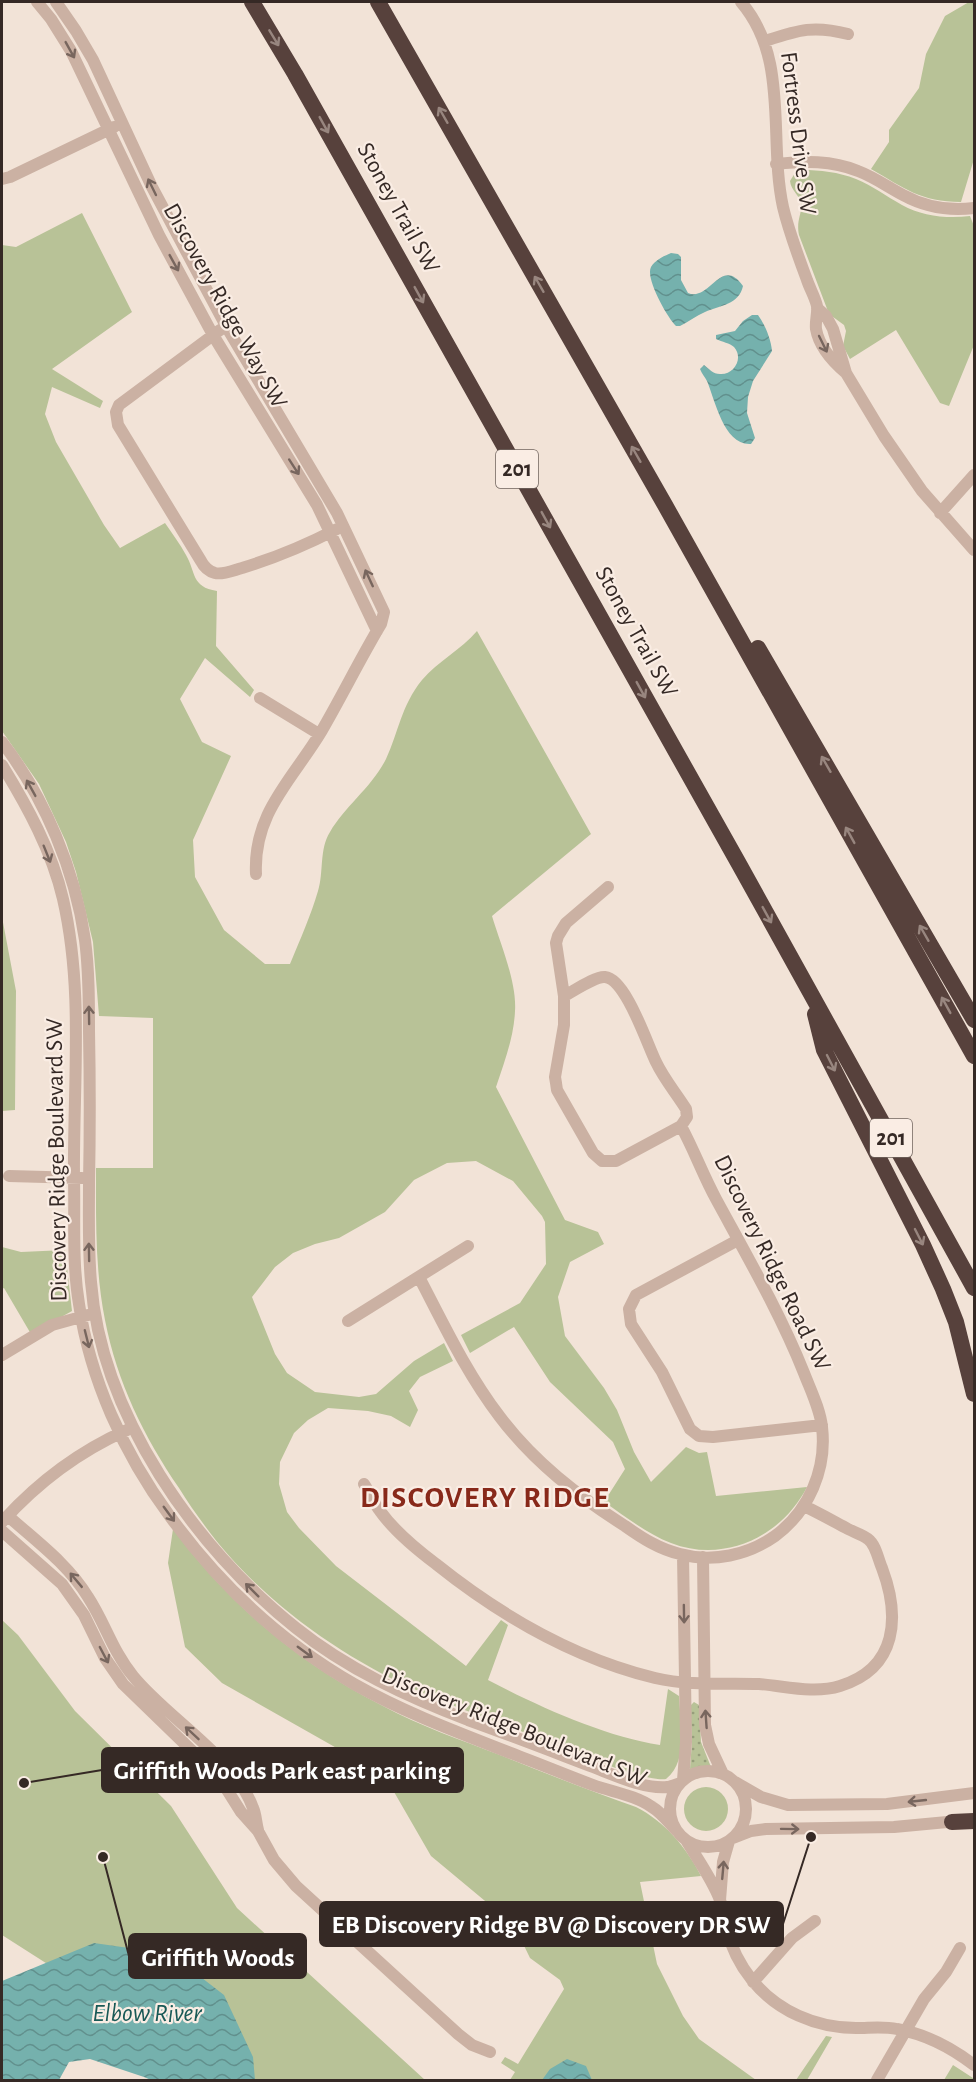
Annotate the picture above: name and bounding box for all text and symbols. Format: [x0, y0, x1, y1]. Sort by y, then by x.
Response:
one-way arrow [268, 29, 280, 46]
one-way arrow [64, 41, 76, 58]
street label: Fortress Drive SW [776, 50, 820, 216]
one-way arrow [437, 107, 449, 124]
one-way arrow [318, 116, 330, 133]
street label: Stoney Trail SW [352, 139, 444, 278]
one-way arrow [146, 178, 158, 196]
street label: Discovery Ridge Way SW [159, 200, 292, 413]
one-way arrow [169, 253, 180, 271]
one-way arrow [533, 276, 545, 293]
one-way arrow [413, 286, 425, 303]
one-way arrow [817, 335, 829, 352]
one-way arrow [630, 446, 642, 463]
road number: 201 [496, 450, 538, 488]
one-way arrow [288, 458, 300, 475]
one-way arrow [541, 510, 552, 528]
street label: Stoney Trail SW [590, 563, 682, 702]
one-way arrow [362, 569, 374, 587]
one-way arrow [635, 681, 647, 698]
one-way arrow [820, 756, 831, 774]
one-way arrow [25, 780, 37, 797]
one-way arrow [844, 827, 856, 844]
one-way arrow [43, 845, 54, 863]
one-way arrow [761, 906, 773, 923]
one-way arrow [918, 925, 930, 942]
one-way arrow [940, 997, 951, 1015]
one-way arrow [83, 1006, 95, 1026]
street label: Discovery Ridge Boulevard SW [43, 1018, 71, 1302]
one-way arrow [826, 1053, 837, 1071]
road number: 201 [870, 1119, 912, 1157]
street label: Discovery Ridge Road SW [709, 1151, 835, 1375]
one-way arrow [914, 1227, 925, 1245]
one-way arrow [84, 1242, 95, 1262]
one-way arrow [81, 1329, 93, 1348]
district label: DISCOVERY RIDGE [360, 1483, 610, 1513]
one-way arrow [162, 1506, 175, 1522]
one-way arrow [69, 1572, 82, 1588]
one-way arrow [244, 1582, 259, 1597]
one-way arrow [678, 1603, 690, 1623]
one-way arrow [99, 1646, 110, 1664]
one-way arrow [297, 1646, 313, 1658]
street label: Discovery Ridge Boulevard SW [378, 1663, 650, 1791]
one-way arrow [700, 1710, 711, 1730]
one-way arrow [185, 1726, 200, 1740]
callout: Griffith Woods Park east parking [102, 1748, 463, 1792]
text: Griffith Woods Park east parking [113, 1758, 452, 1784]
one-way arrow [907, 1795, 927, 1806]
one-way arrow [779, 1823, 799, 1835]
one-way arrow [718, 1861, 729, 1881]
callout: EB Discovery Ridge BV @ Discovery DR SW [320, 1902, 783, 1946]
text: EB Discovery Ridge BV @ Discovery DR SW [332, 1912, 771, 1938]
callout: Griffith Woods [129, 1934, 306, 1978]
text: Griffith Woods [141, 1945, 295, 1971]
water label: Elbow River [92, 2000, 203, 2026]

